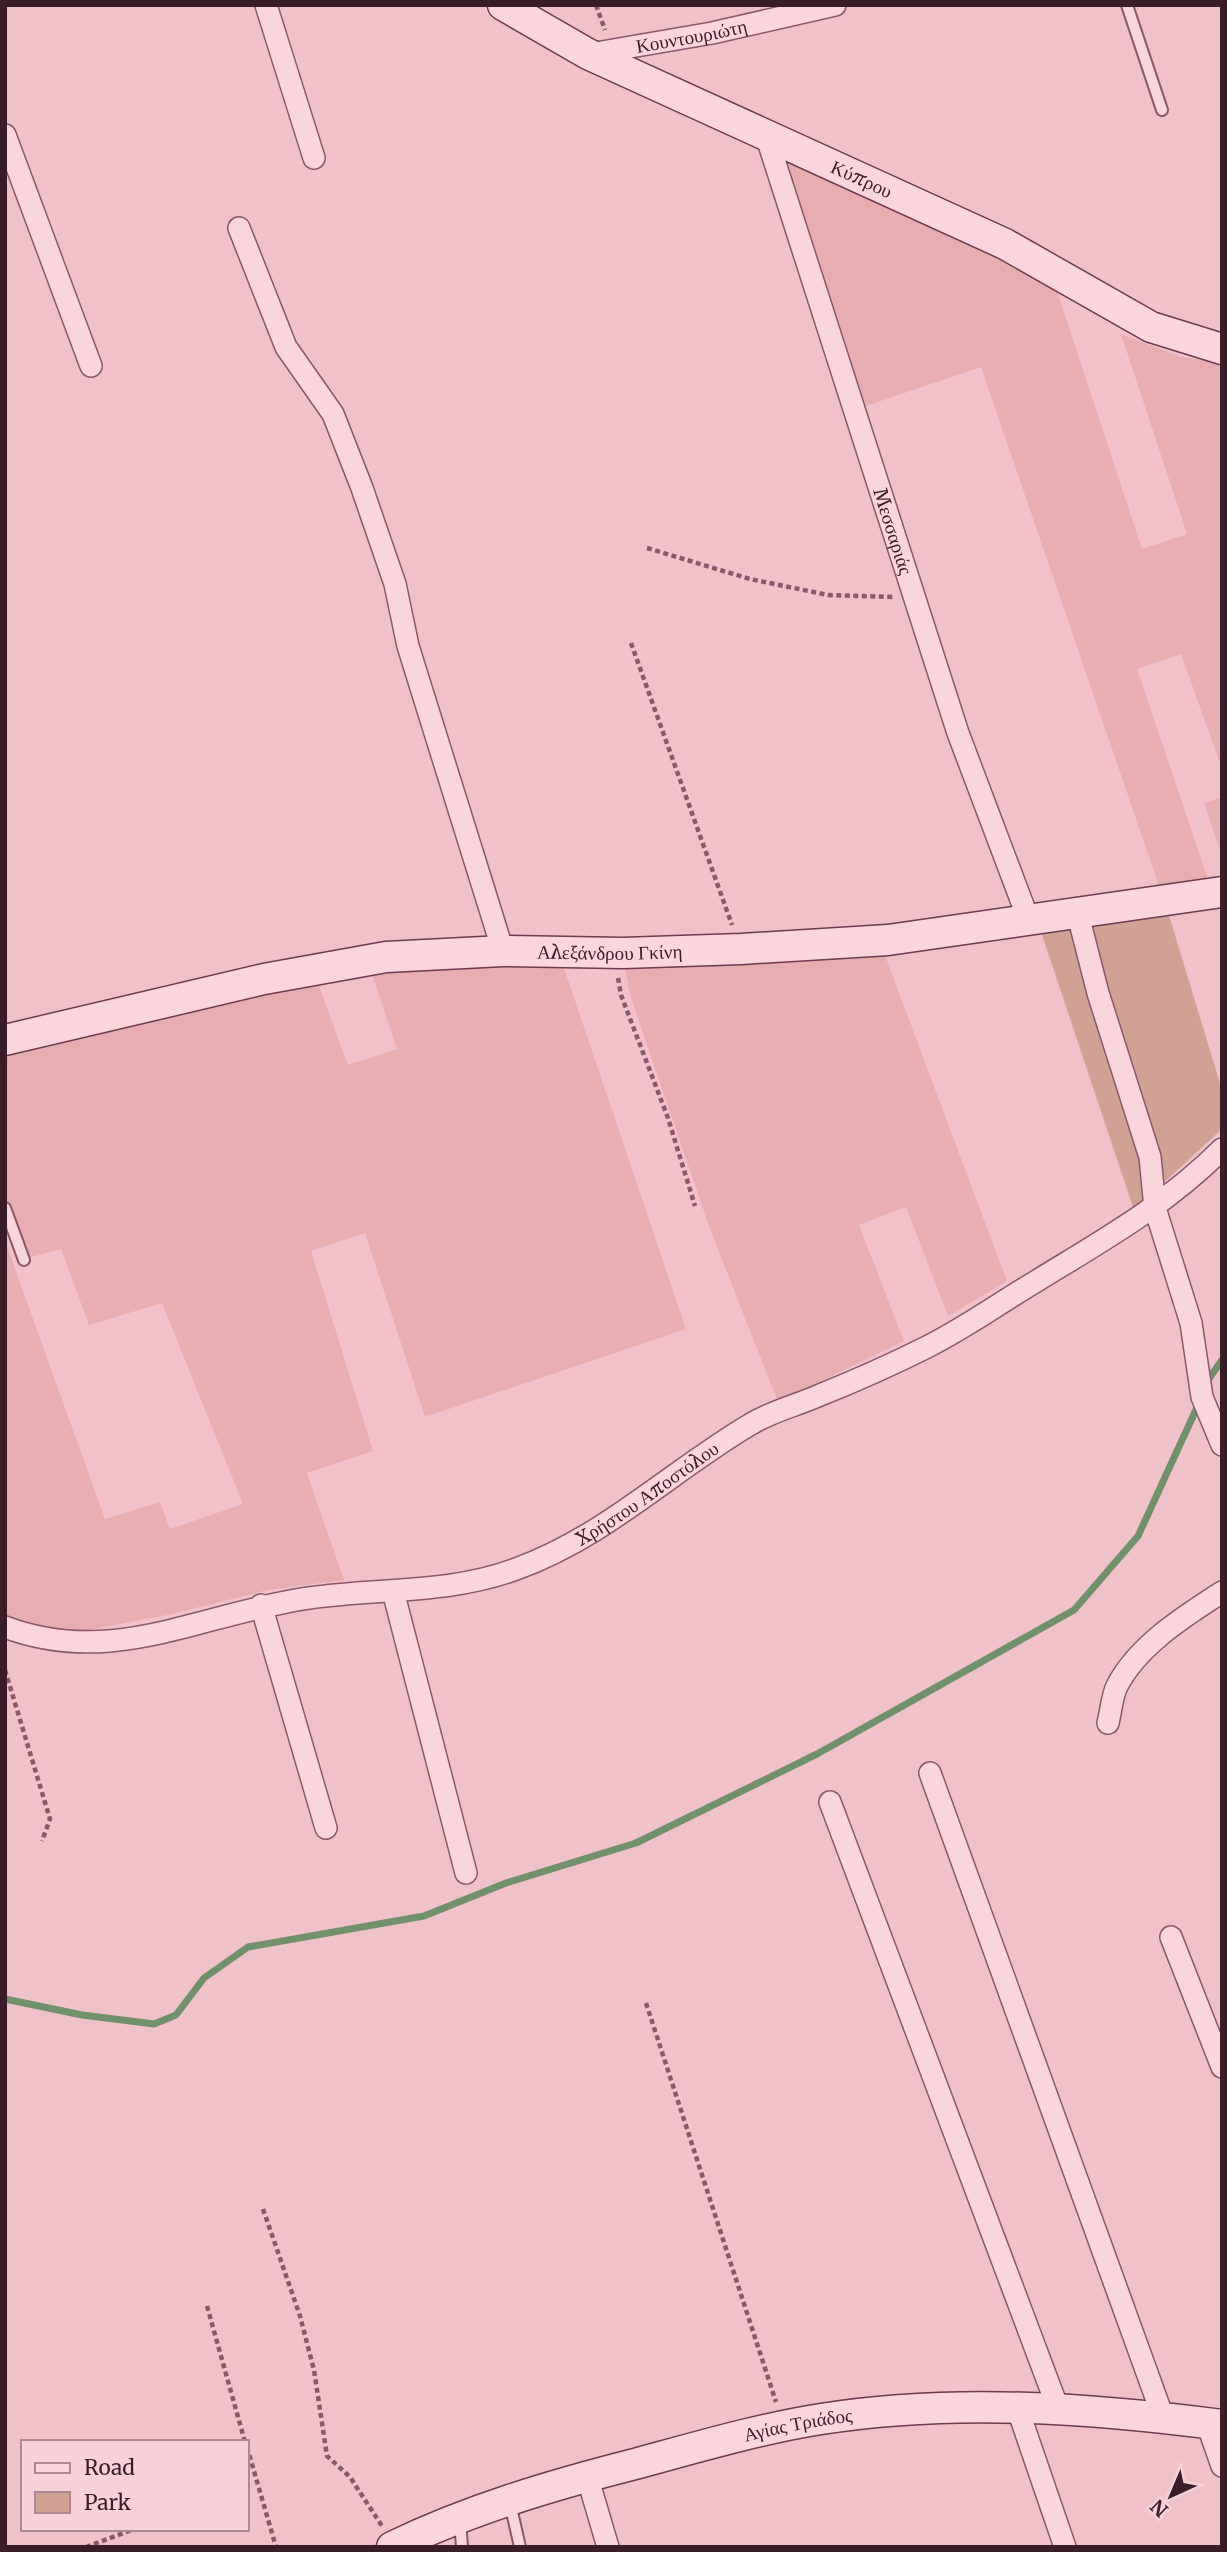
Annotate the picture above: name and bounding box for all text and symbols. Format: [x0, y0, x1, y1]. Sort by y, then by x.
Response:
street label: Κουντουριώτη [634, 13, 749, 58]
street label: Κύπρου [827, 154, 896, 203]
street label: Μεσσαριάς [868, 485, 918, 578]
street label: Αλεξάνδρου Γκίνη [537, 939, 683, 965]
street label: Χρήστου Αποστόλου [571, 1436, 723, 1551]
street label: Αγίας Τριάδος [741, 2403, 854, 2447]
legend [21, 2440, 248, 2531]
text: Road [84, 2454, 135, 2481]
north arrow [1136, 2461, 1206, 2531]
text: Park [84, 2489, 131, 2516]
text: N [1145, 2494, 1173, 2522]

